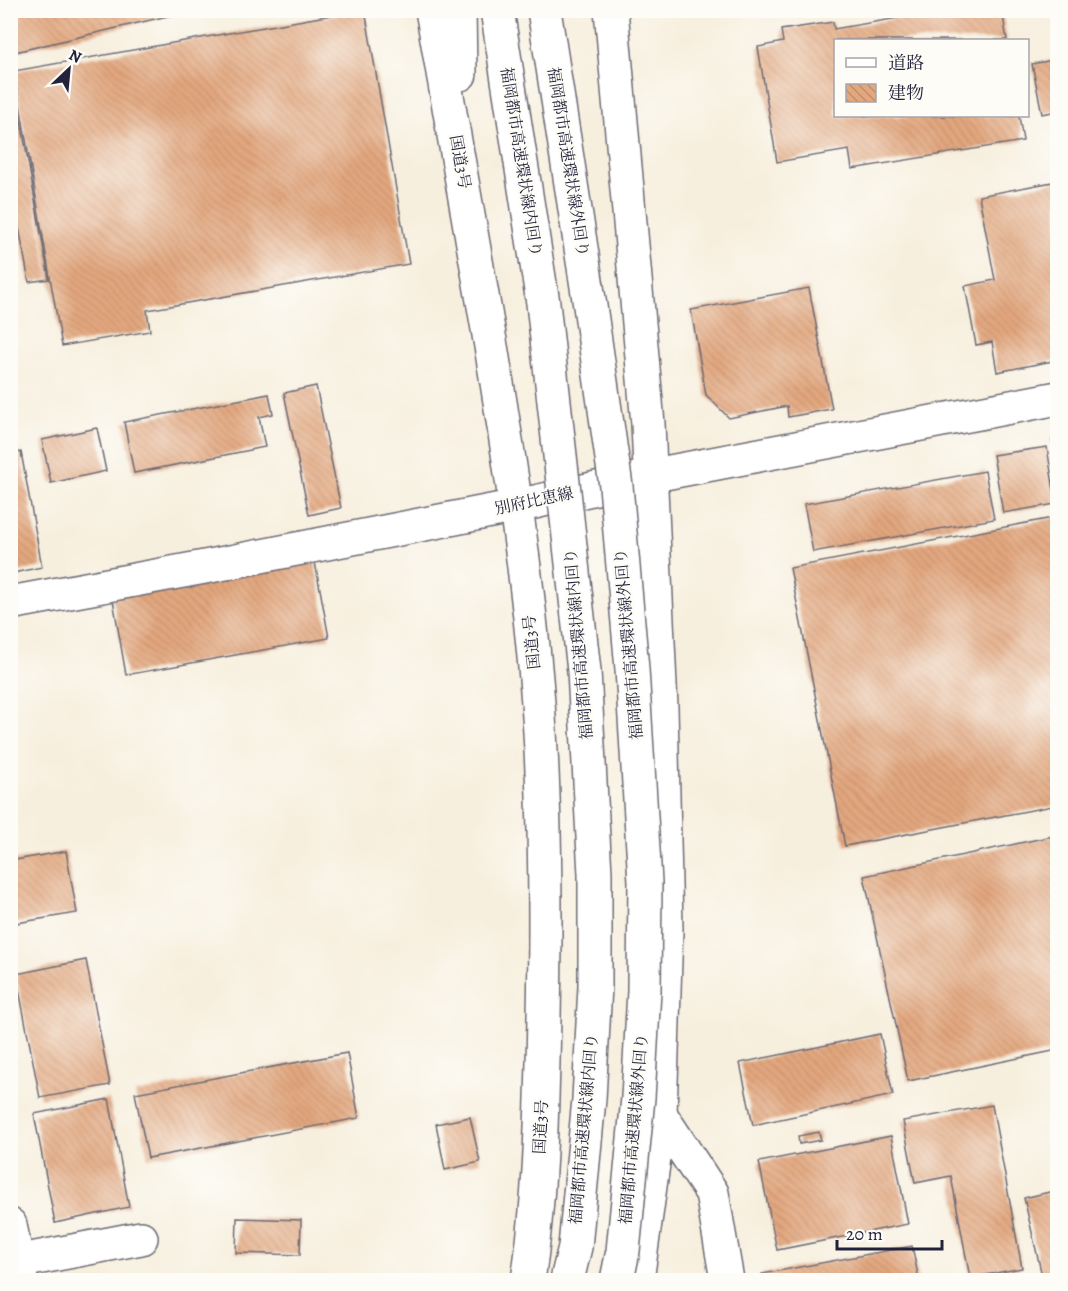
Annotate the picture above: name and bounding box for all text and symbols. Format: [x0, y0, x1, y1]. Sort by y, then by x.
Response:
north arrow [39, 39, 99, 99]
legend [834, 39, 1029, 117]
text: N [65, 44, 86, 69]
text: 道路 [888, 51, 924, 75]
street label: 福岡都市高速環状線内回り [495, 65, 547, 259]
street label: 福岡都市高速環状線外回り [542, 65, 594, 259]
text: 建物 [888, 81, 924, 105]
street label: 国道3号 [444, 133, 476, 191]
street label: 別府比恵線 [493, 482, 575, 520]
street label: 福岡都市高速環状線内回り [560, 547, 598, 741]
street label: 福岡都市高速環状線外回り [610, 547, 648, 741]
street label: 国道3号 [518, 614, 546, 670]
street label: 福岡都市高速環状線内回り [565, 1032, 603, 1226]
street label: 福岡都市高速環状線外回り [615, 1032, 653, 1226]
street label: 国道3号 [529, 1099, 553, 1155]
scale bar [837, 1213, 942, 1251]
text: 20 m [846, 1222, 883, 1246]

